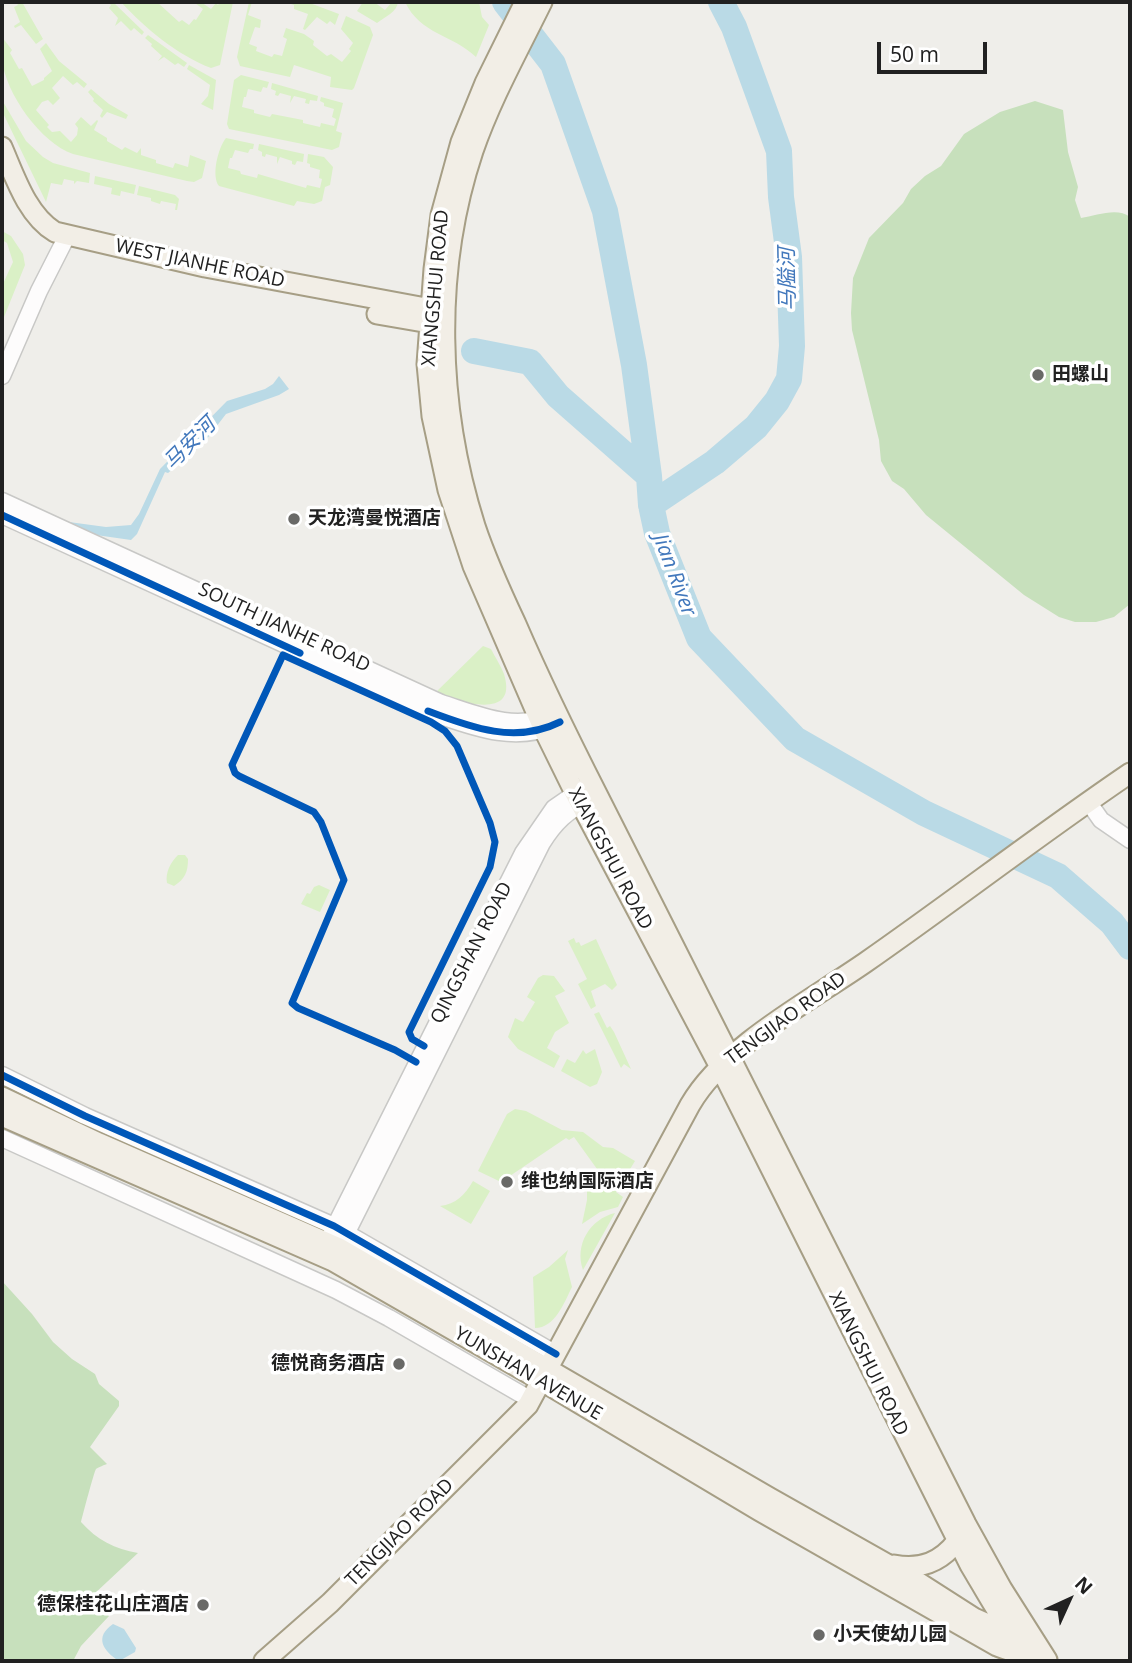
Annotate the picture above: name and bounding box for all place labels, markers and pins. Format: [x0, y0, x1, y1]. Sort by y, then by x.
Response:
place label: 田螺山 [1052, 364, 1109, 386]
marker: 田螺山 [1030, 367, 1046, 383]
place label: 天龙湾曼悦酒店 [308, 508, 441, 530]
marker: 天龙湾曼悦酒店 [286, 511, 302, 527]
place label: 维也纳国际酒店 [521, 1171, 654, 1193]
marker: 维也纳国际酒店 [499, 1174, 515, 1190]
place label: 德悦商务酒店 [271, 1353, 385, 1375]
marker: 德悦商务酒店 [391, 1356, 407, 1372]
place label: 德保桂花山庄酒店 [37, 1594, 189, 1616]
marker: 德保桂花山庄酒店 [195, 1597, 211, 1613]
place label: 小天使幼儿园 [833, 1624, 947, 1646]
marker: 小天使幼儿园 [811, 1627, 827, 1643]

